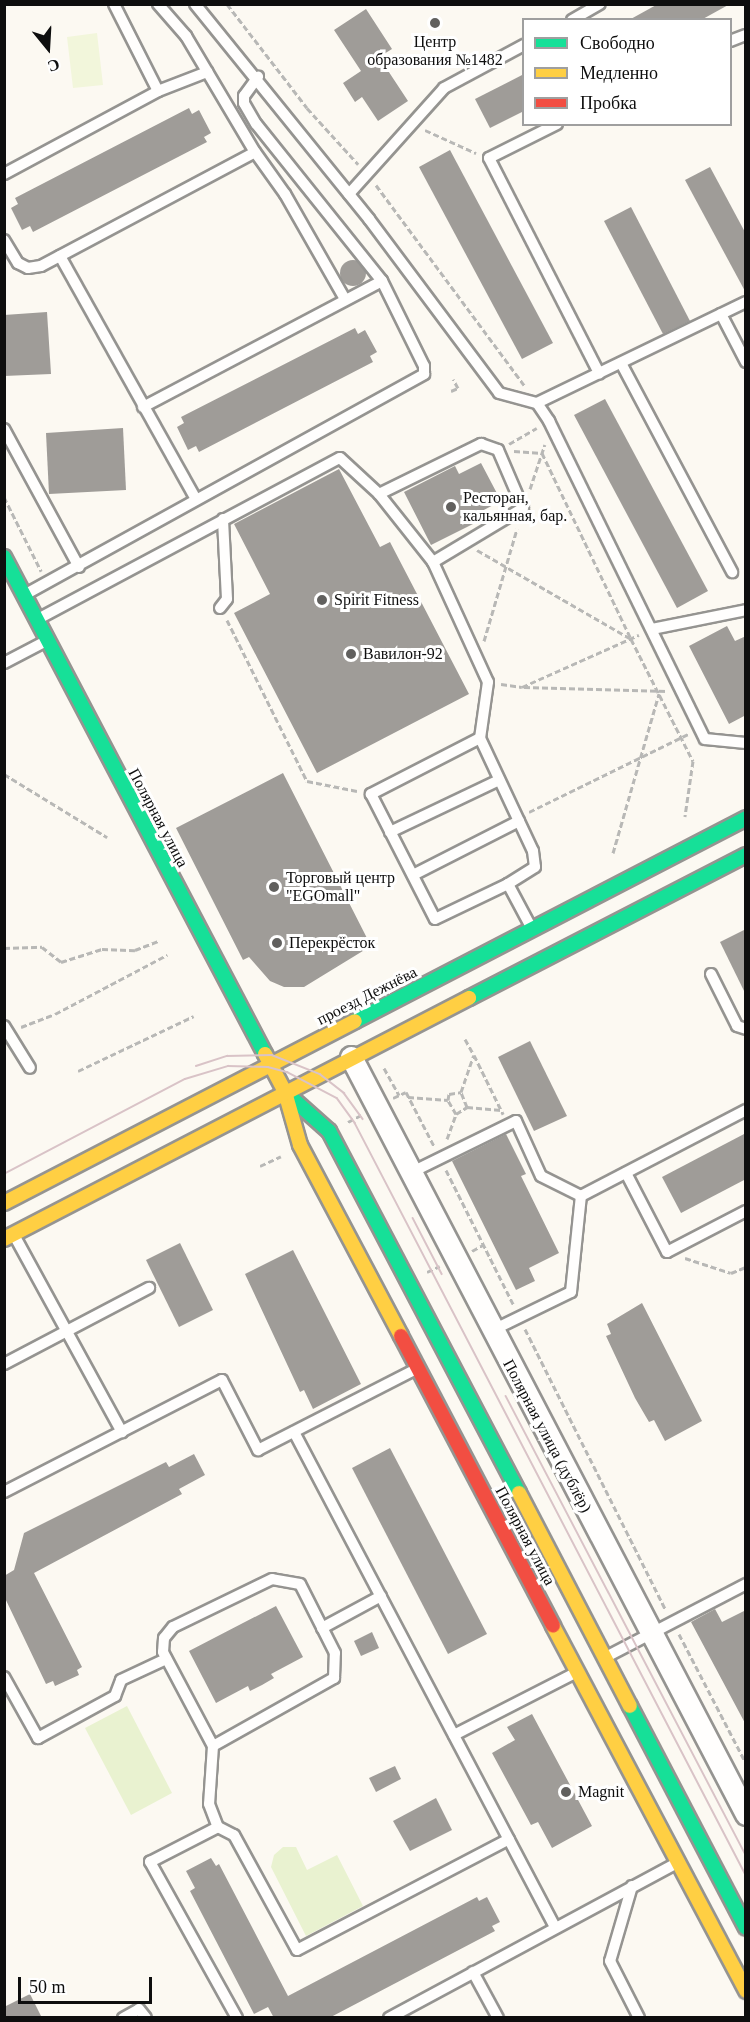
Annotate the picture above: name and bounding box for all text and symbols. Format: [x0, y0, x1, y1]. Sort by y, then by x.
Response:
marker: Центр образования №1482 [428, 16, 442, 30]
north arrow [18, 18, 78, 78]
legend [522, 18, 732, 126]
place label: Центр образования №1482 [367, 32, 503, 70]
text: Свободно [580, 33, 655, 53]
text: С [46, 56, 62, 75]
text: Медленно [580, 63, 658, 83]
text: Пробка [580, 93, 637, 113]
place label: Ресторан, кальянная, бар. [463, 488, 567, 526]
marker: Ресторан, кальянная, бар. [444, 500, 458, 514]
place label: Spirit Fitness [334, 590, 419, 610]
marker: Spirit Fitness [315, 593, 329, 607]
place label: Вавилон-92 [363, 644, 443, 664]
marker: Вавилон-92 [344, 647, 358, 661]
street label: Полярная улица [124, 765, 192, 871]
place label: Торговый центр "EGOmall" [286, 868, 395, 906]
marker: Торговый центр "EGOmall" [267, 880, 281, 894]
place label: Перекрёсток [289, 933, 375, 953]
marker: Перекрёсток [270, 936, 284, 950]
street label: проезд Дежнёва [314, 963, 420, 1029]
street label: Полярная улица (дублёр) [498, 1356, 596, 1516]
street label: Полярная улица [491, 1483, 559, 1589]
place label: Magnit [578, 1782, 624, 1802]
marker: Magnit [559, 1785, 573, 1799]
scale bar [21, 1965, 154, 2003]
text: 50 m [29, 1977, 66, 1997]

